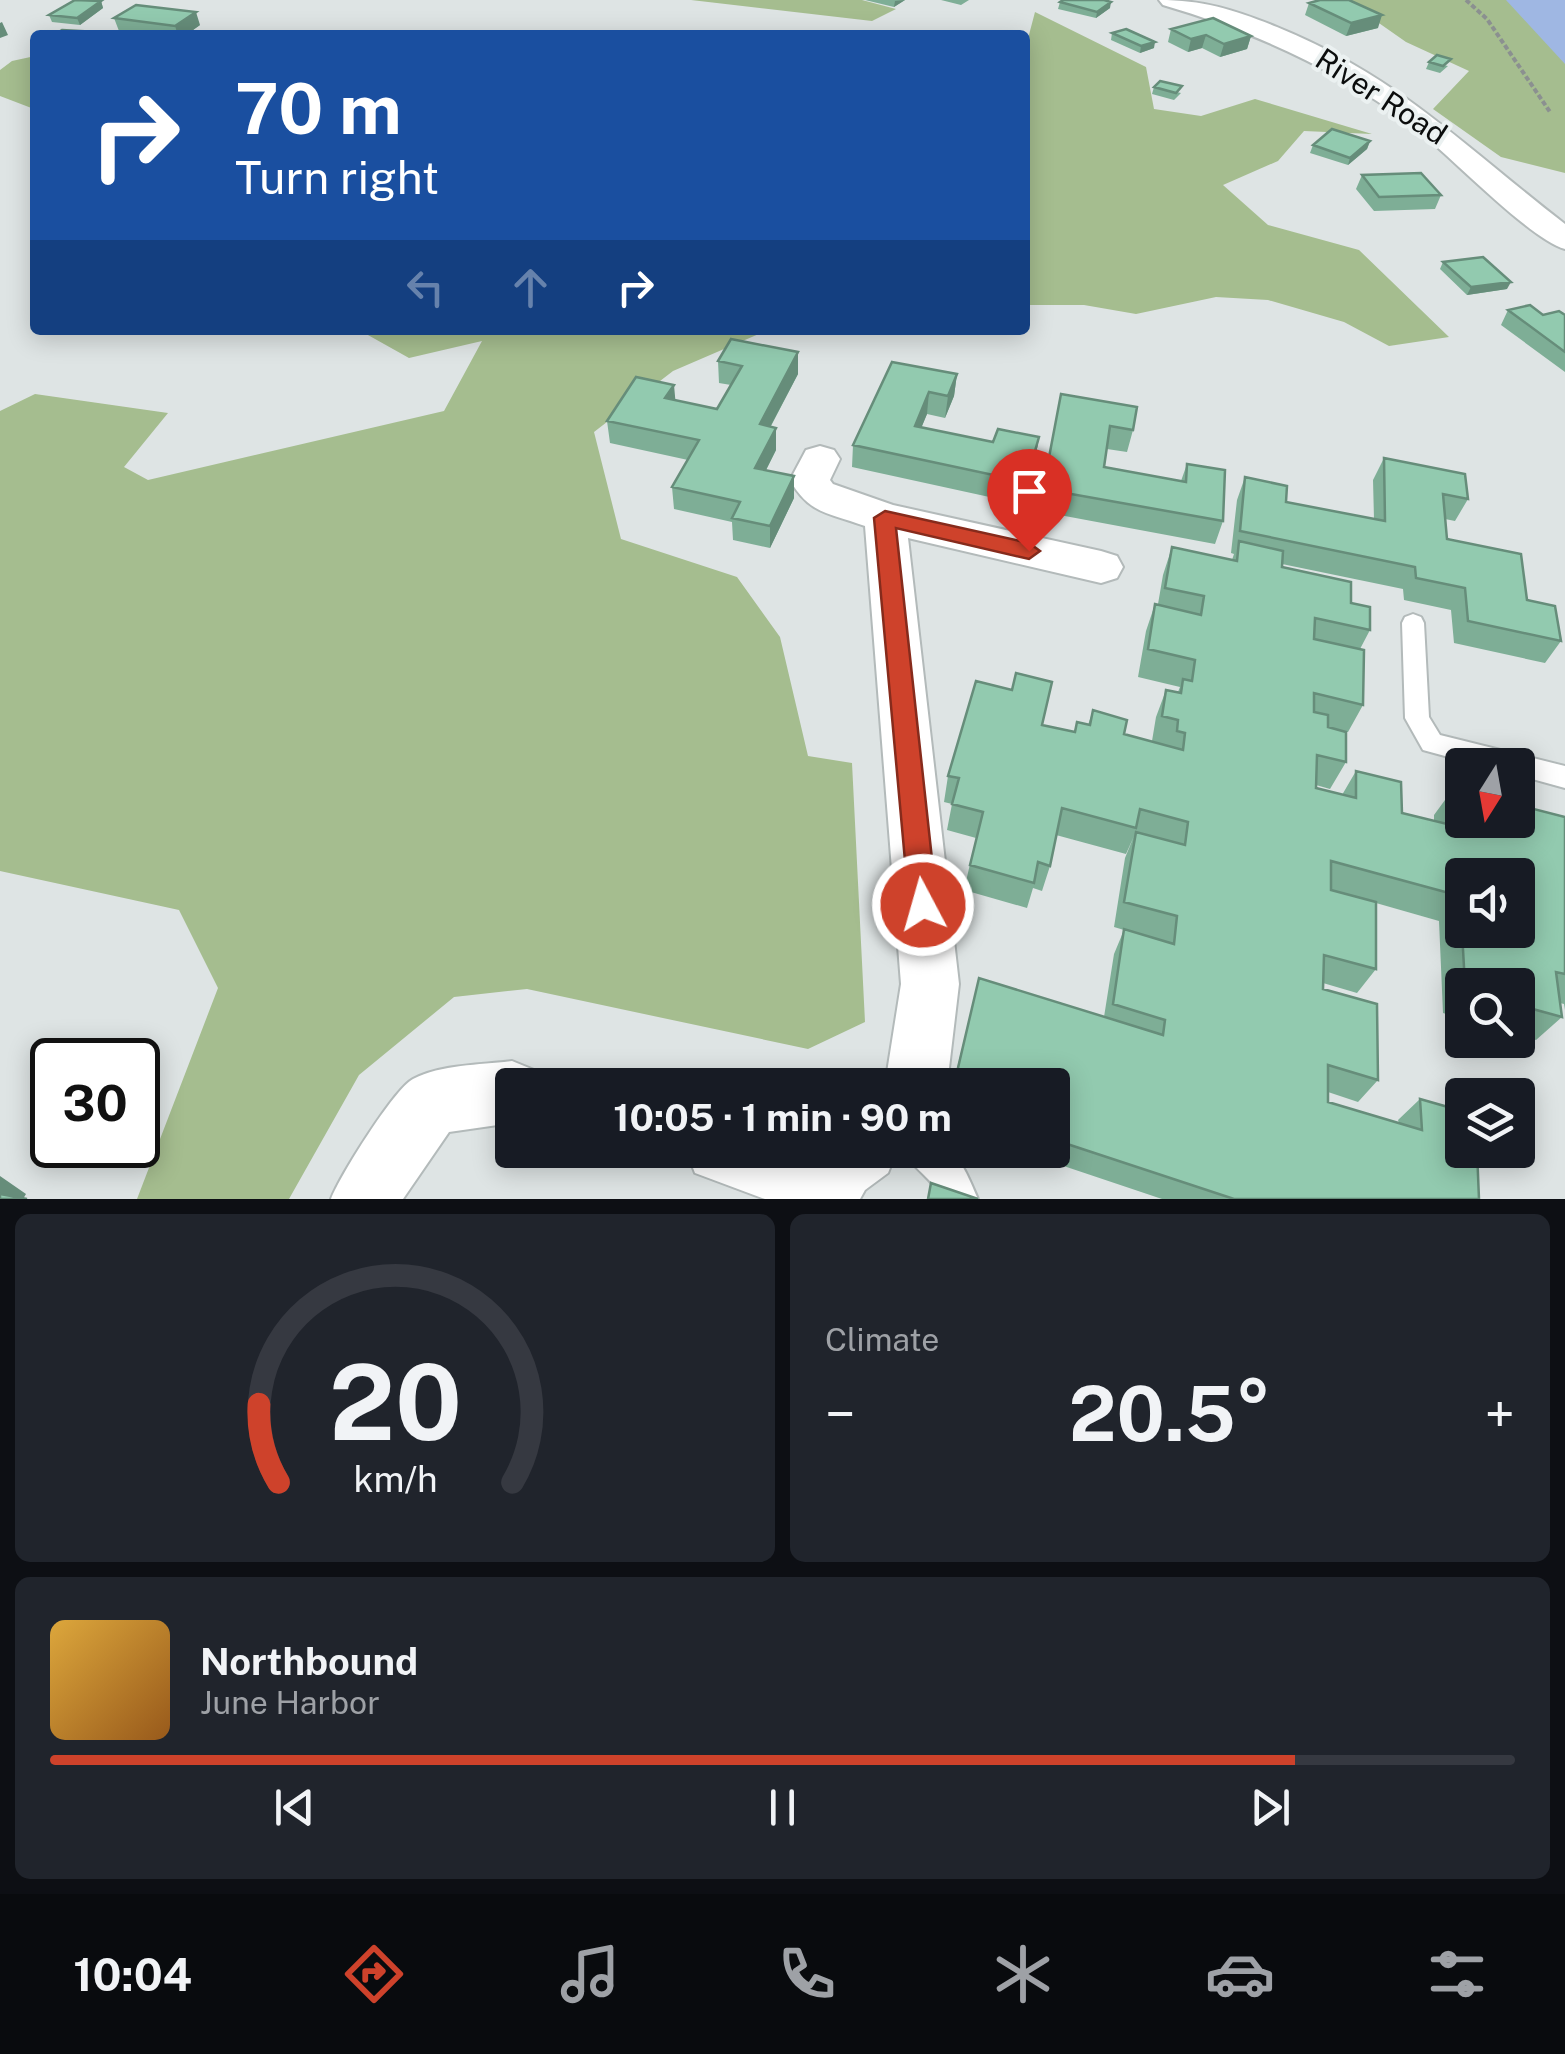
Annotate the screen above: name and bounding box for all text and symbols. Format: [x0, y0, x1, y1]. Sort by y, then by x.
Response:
street label: River Road [1309, 40, 1454, 152]
text: 70 m [235, 67, 402, 150]
icon: right [70, 70, 200, 200]
text: Turn right [235, 151, 439, 204]
icon: left [398, 260, 453, 315]
icon: ahead [503, 260, 558, 315]
icon: right [608, 260, 663, 315]
pin [987, 449, 1072, 552]
icon: arrive [1002, 464, 1057, 519]
north arrow [1445, 748, 1535, 838]
map controls [1445, 748, 1535, 1168]
position arrow [871, 853, 975, 957]
button: sound [1445, 858, 1535, 948]
button: search [1445, 968, 1535, 1058]
speed limit sign: 30 [30, 1038, 160, 1168]
button: layers [1445, 1078, 1535, 1168]
text: 10:05 · 1 min · 90 m [613, 1095, 952, 1140]
text: Climate [825, 1321, 939, 1358]
text: 20 [328, 1341, 462, 1463]
text: 20.5° [1069, 1370, 1271, 1458]
text: − [825, 1382, 856, 1446]
text: + [1484, 1382, 1515, 1446]
text: km/h [353, 1458, 437, 1500]
text: Northbound [200, 1639, 418, 1684]
text: June Harbor [200, 1684, 380, 1721]
icon: previous [267, 1780, 322, 1835]
icon: pause [755, 1780, 810, 1835]
icon: next [1243, 1780, 1298, 1835]
icon: directions [339, 1939, 409, 2009]
icon: music [555, 1939, 625, 2009]
icon: phone [772, 1939, 842, 2009]
icon: climate [988, 1939, 1058, 2009]
icon: car [1205, 1939, 1275, 2009]
icon: filters [1422, 1939, 1492, 2009]
text: 10:04 [73, 1948, 192, 2001]

